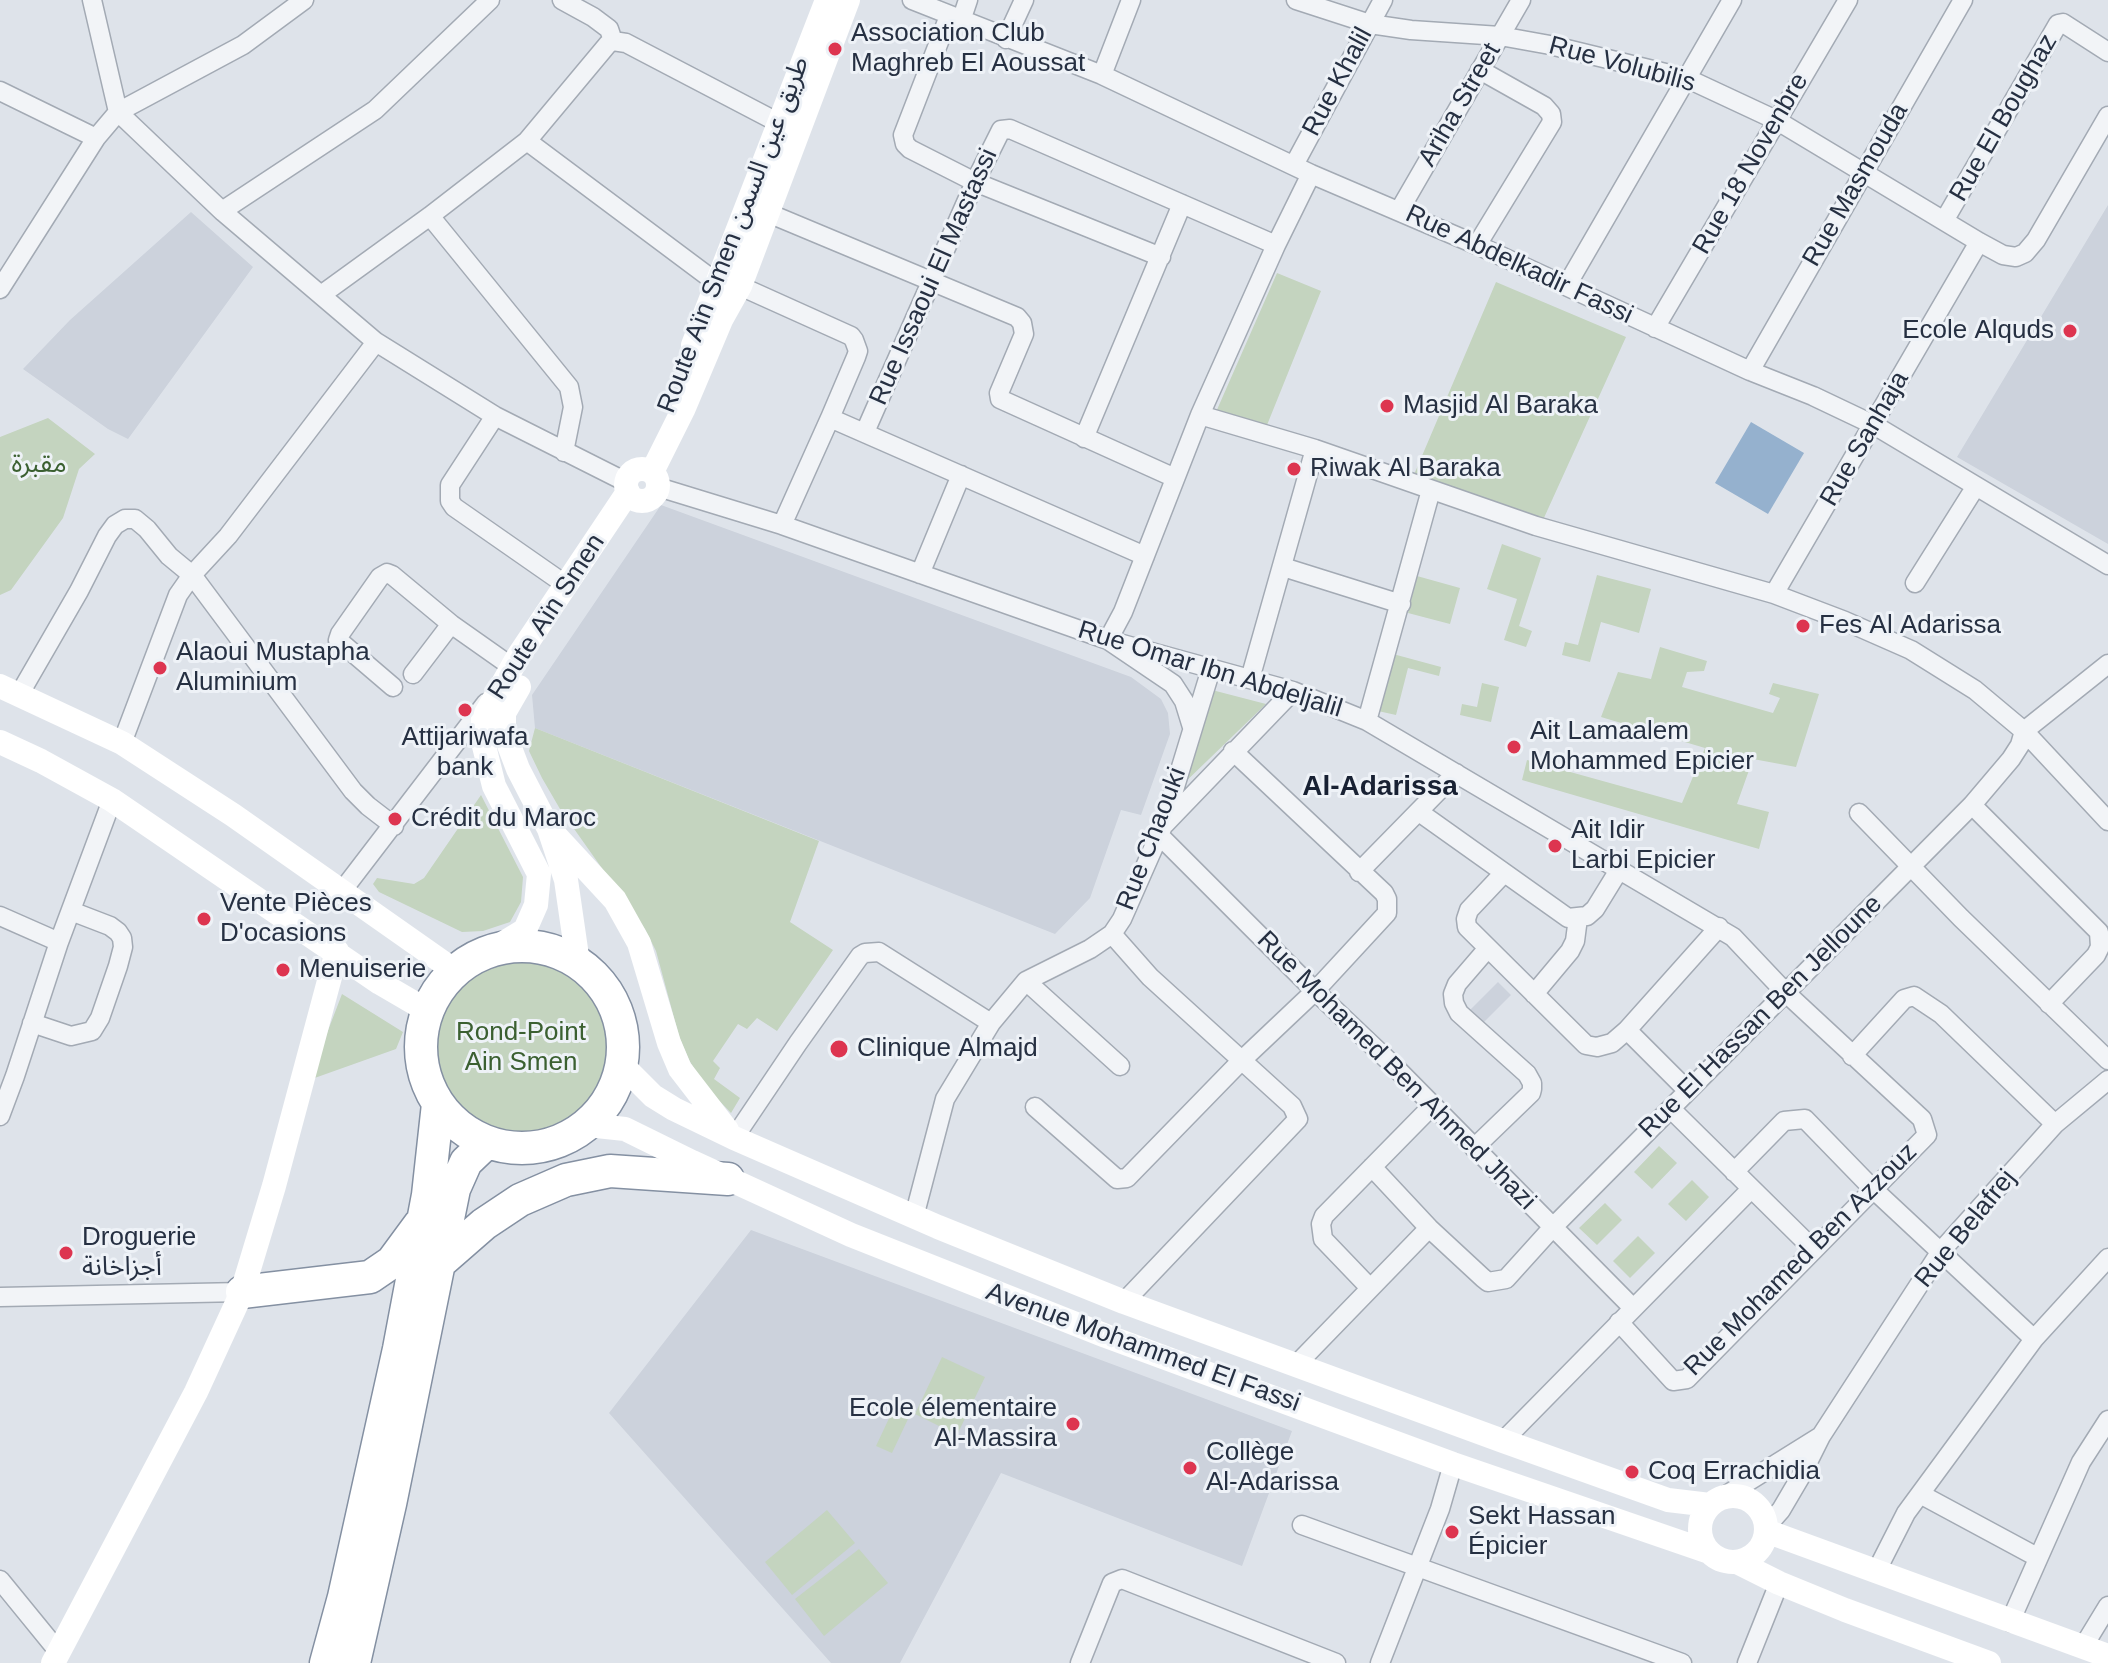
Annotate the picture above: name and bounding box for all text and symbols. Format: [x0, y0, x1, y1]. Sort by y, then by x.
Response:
place label: Association Club Maghreb El Aoussat [851, 18, 1085, 80]
street label: Rue Khalil [1296, 22, 1380, 142]
street label: Rue El Boughaz [1944, 29, 2064, 207]
street label: Rue Volubilis [1545, 30, 1699, 100]
street label: Ariha Street [1412, 38, 1508, 172]
marker: Association Club Maghreb El Aoussat [826, 40, 844, 58]
street label: Route Aïn Smen طريق عين السمن [651, 52, 817, 418]
street label: Rue 18 Novenbre [1687, 68, 1815, 260]
street label: Rue Masmouda [1797, 98, 1915, 272]
street label: Rue Issaoui El Mastassi [863, 144, 1005, 410]
street label: Rue Abdelkadir Fassi [1400, 199, 1638, 331]
place label: Ecole Alquds [1902, 315, 2054, 347]
marker: Ecole Alquds [2061, 322, 2079, 340]
street label: Rue Sanhaja [1814, 366, 1916, 512]
place label: Masjid Al Baraka [1403, 390, 1598, 422]
marker: Masjid Al Baraka [1378, 397, 1396, 415]
park label: مقبرة [11, 449, 67, 481]
place label: Riwak Al Baraka [1310, 453, 1501, 485]
marker: Riwak Al Baraka [1285, 460, 1303, 478]
street label: Route Aïn Smen [482, 529, 612, 705]
place label: Fes Al Adarissa [1819, 610, 2001, 642]
street label: Rue Omar Ibn Abdeljalil [1074, 615, 1346, 725]
marker: Fes Al Adarissa [1794, 617, 1812, 635]
place label: Alaoui Mustapha Aluminium [176, 637, 370, 698]
marker: Alaoui Mustapha Aluminium [151, 659, 169, 677]
marker: Attijariwafa bank [456, 701, 474, 719]
place label: Ait Lamaalem Mohammed Epicier [1530, 716, 1754, 778]
place label: Attijariwafa bank [401, 722, 529, 784]
marker: Ait Lamaalem Mohammed Epicier [1505, 738, 1523, 756]
street label: Rue Chaouki [1111, 763, 1193, 915]
district label: Al-Adarissa [1302, 770, 1458, 804]
place label: Crédit du Maroc [411, 803, 596, 835]
marker: Crédit du Maroc [386, 810, 404, 828]
place label: Ait Idir Larbi Epicier [1571, 815, 1716, 876]
marker: Ait Idir Larbi Epicier [1546, 837, 1564, 855]
place label: Vente Pièces D'ocasions [220, 888, 372, 950]
street label: Rue El Hassan Ben Jelloune [1633, 889, 1889, 1145]
marker: Vente Pièces D'ocasions [195, 910, 213, 928]
street label: Rue Mohamed Ben Ahmed Jhazi [1250, 925, 1542, 1217]
place label: Menuiserie [299, 954, 426, 986]
marker: Menuiserie [274, 961, 292, 979]
park label: Rond-Point Ain Smen [456, 1017, 586, 1078]
place label: Clinique Almajd [857, 1033, 1038, 1065]
marker: Clinique Almajd [828, 1038, 850, 1060]
street label: Rue Mohamed Ben Azzouz [1678, 1137, 1924, 1383]
street label: Rue Belafrej [1909, 1164, 2023, 1294]
place label: Droguerie أجزاخانة [82, 1222, 196, 1284]
marker: Droguerie أجزاخانة [57, 1244, 75, 1262]
street label: Avenue Mohammed El Fassi [982, 1277, 1304, 1419]
place label: Ecole élementaire Al-Massira [849, 1393, 1057, 1454]
marker: Ecole élementaire Al-Massira [1064, 1415, 1082, 1433]
place label: Collège Al-Adarissa [1206, 1437, 1339, 1498]
place label: Coq Errachidia [1648, 1456, 1820, 1488]
marker: Collège Al-Adarissa [1181, 1459, 1199, 1477]
marker: Coq Errachidia [1623, 1463, 1641, 1481]
place label: Sekt Hassan Épicier [1468, 1501, 1615, 1562]
marker: Sekt Hassan Épicier [1443, 1523, 1461, 1541]

